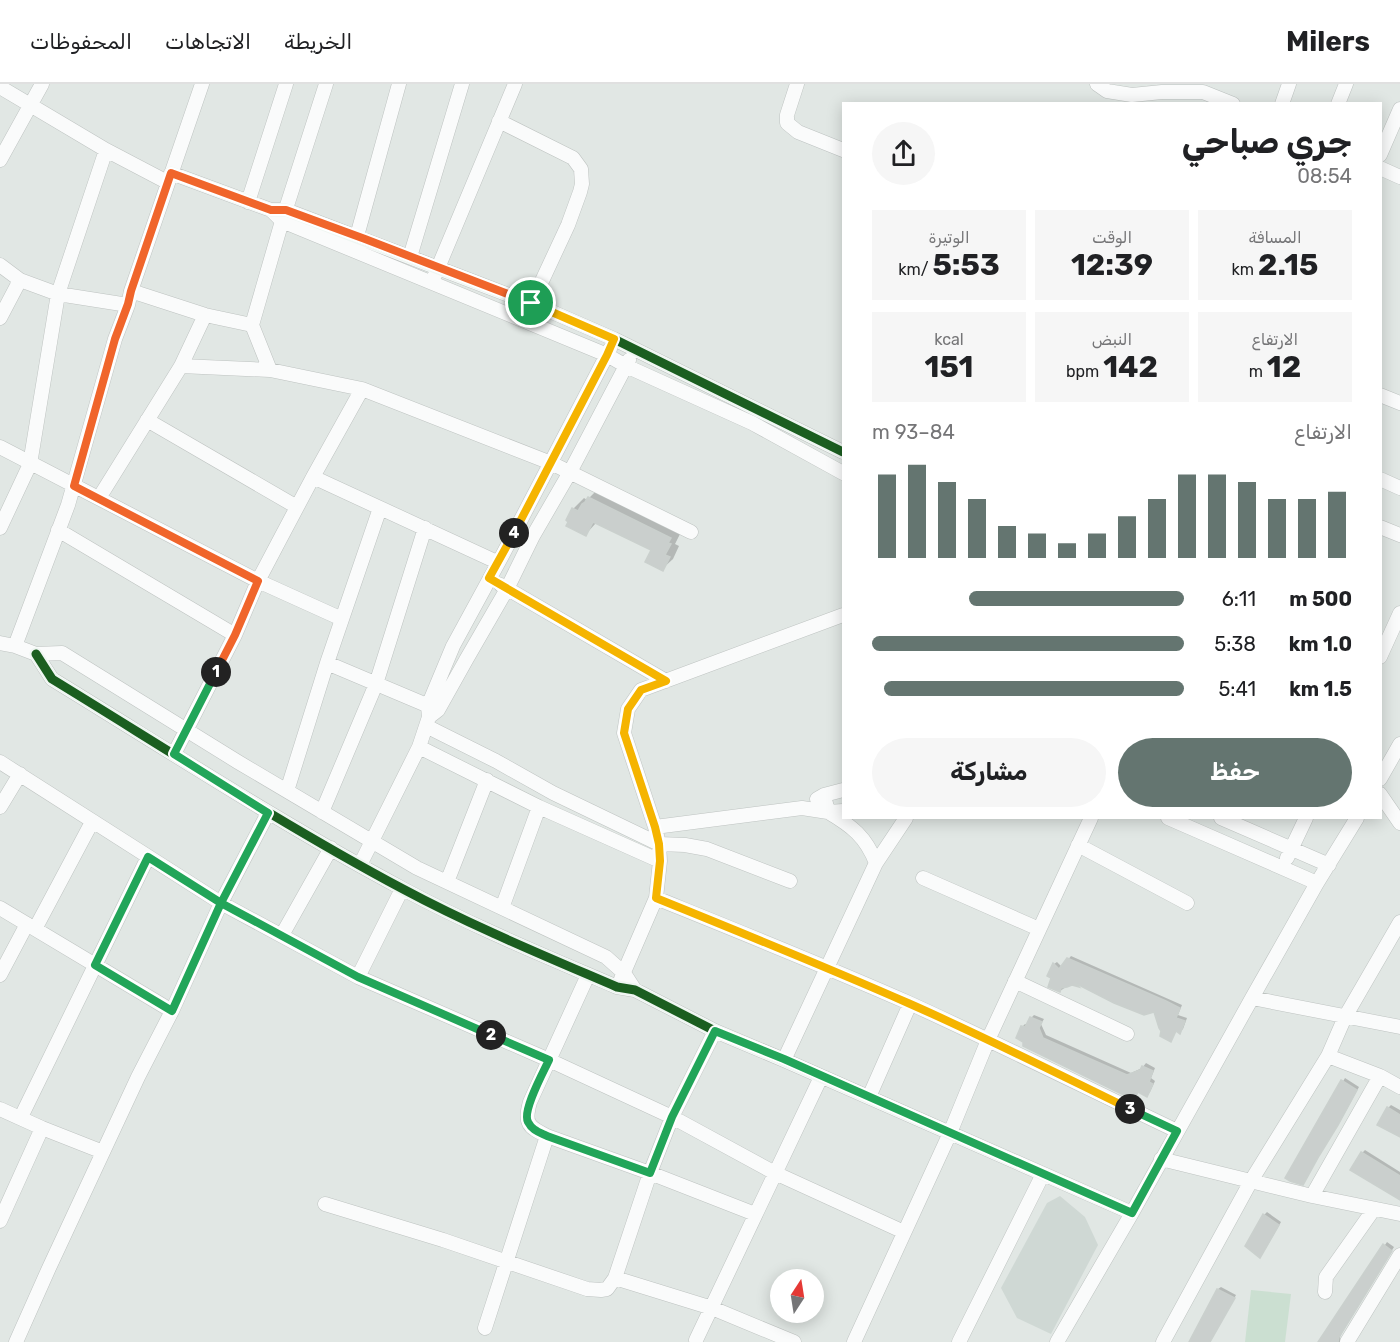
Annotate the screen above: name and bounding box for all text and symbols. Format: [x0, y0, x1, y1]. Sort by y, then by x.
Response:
text: Milers [1286, 25, 1370, 58]
text: المحفوظات [30, 29, 132, 54]
text: الاتجاهات [165, 29, 251, 54]
text: الخريطة [284, 29, 352, 54]
button: share [872, 122, 935, 185]
text: جري صباحي [1182, 122, 1352, 161]
text: 08:54 [1297, 164, 1352, 188]
text: الوتيرة [928, 228, 970, 247]
text: الوقت [1092, 228, 1132, 247]
text: المسافة [1248, 228, 1302, 247]
text: 5:53 [932, 247, 1000, 283]
text: 12:39 [1071, 247, 1153, 283]
text: 2.15 [1258, 247, 1318, 283]
text: /km [898, 260, 932, 279]
text: km [1232, 260, 1258, 279]
pin [505, 277, 556, 328]
icon: arrive [514, 286, 547, 319]
text: kcal [934, 330, 964, 349]
text: النبض [1092, 330, 1132, 349]
text: الارتفاع [1252, 330, 1298, 349]
text: 151 [925, 349, 974, 385]
text: 142 [1103, 349, 1158, 385]
text: 12 [1267, 349, 1301, 385]
text: bpm [1066, 362, 1103, 381]
text: m [1249, 362, 1267, 381]
text: 84–93 m [872, 420, 955, 444]
text: الارتفاع [1294, 420, 1352, 444]
pin: 4 [499, 518, 529, 548]
text: 4 [509, 523, 519, 542]
text: 6:11 [1222, 587, 1256, 611]
text: 500 m [1289, 587, 1352, 611]
text: 5:38 [1214, 632, 1256, 656]
text: 1.0 km [1289, 632, 1352, 656]
pin: 1 [201, 657, 231, 687]
text: 1 [212, 662, 220, 681]
text: 5:41 [1218, 677, 1256, 701]
text: 1.5 km [1289, 677, 1352, 701]
button: مشاركة [872, 738, 1106, 807]
button: حفظ [1118, 738, 1352, 807]
pin: 2 [476, 1020, 506, 1050]
text: 2 [486, 1025, 496, 1044]
pin: 3 [1115, 1094, 1145, 1124]
text: 3 [1125, 1099, 1135, 1118]
north arrow [770, 1269, 824, 1323]
map controls [770, 1269, 824, 1323]

